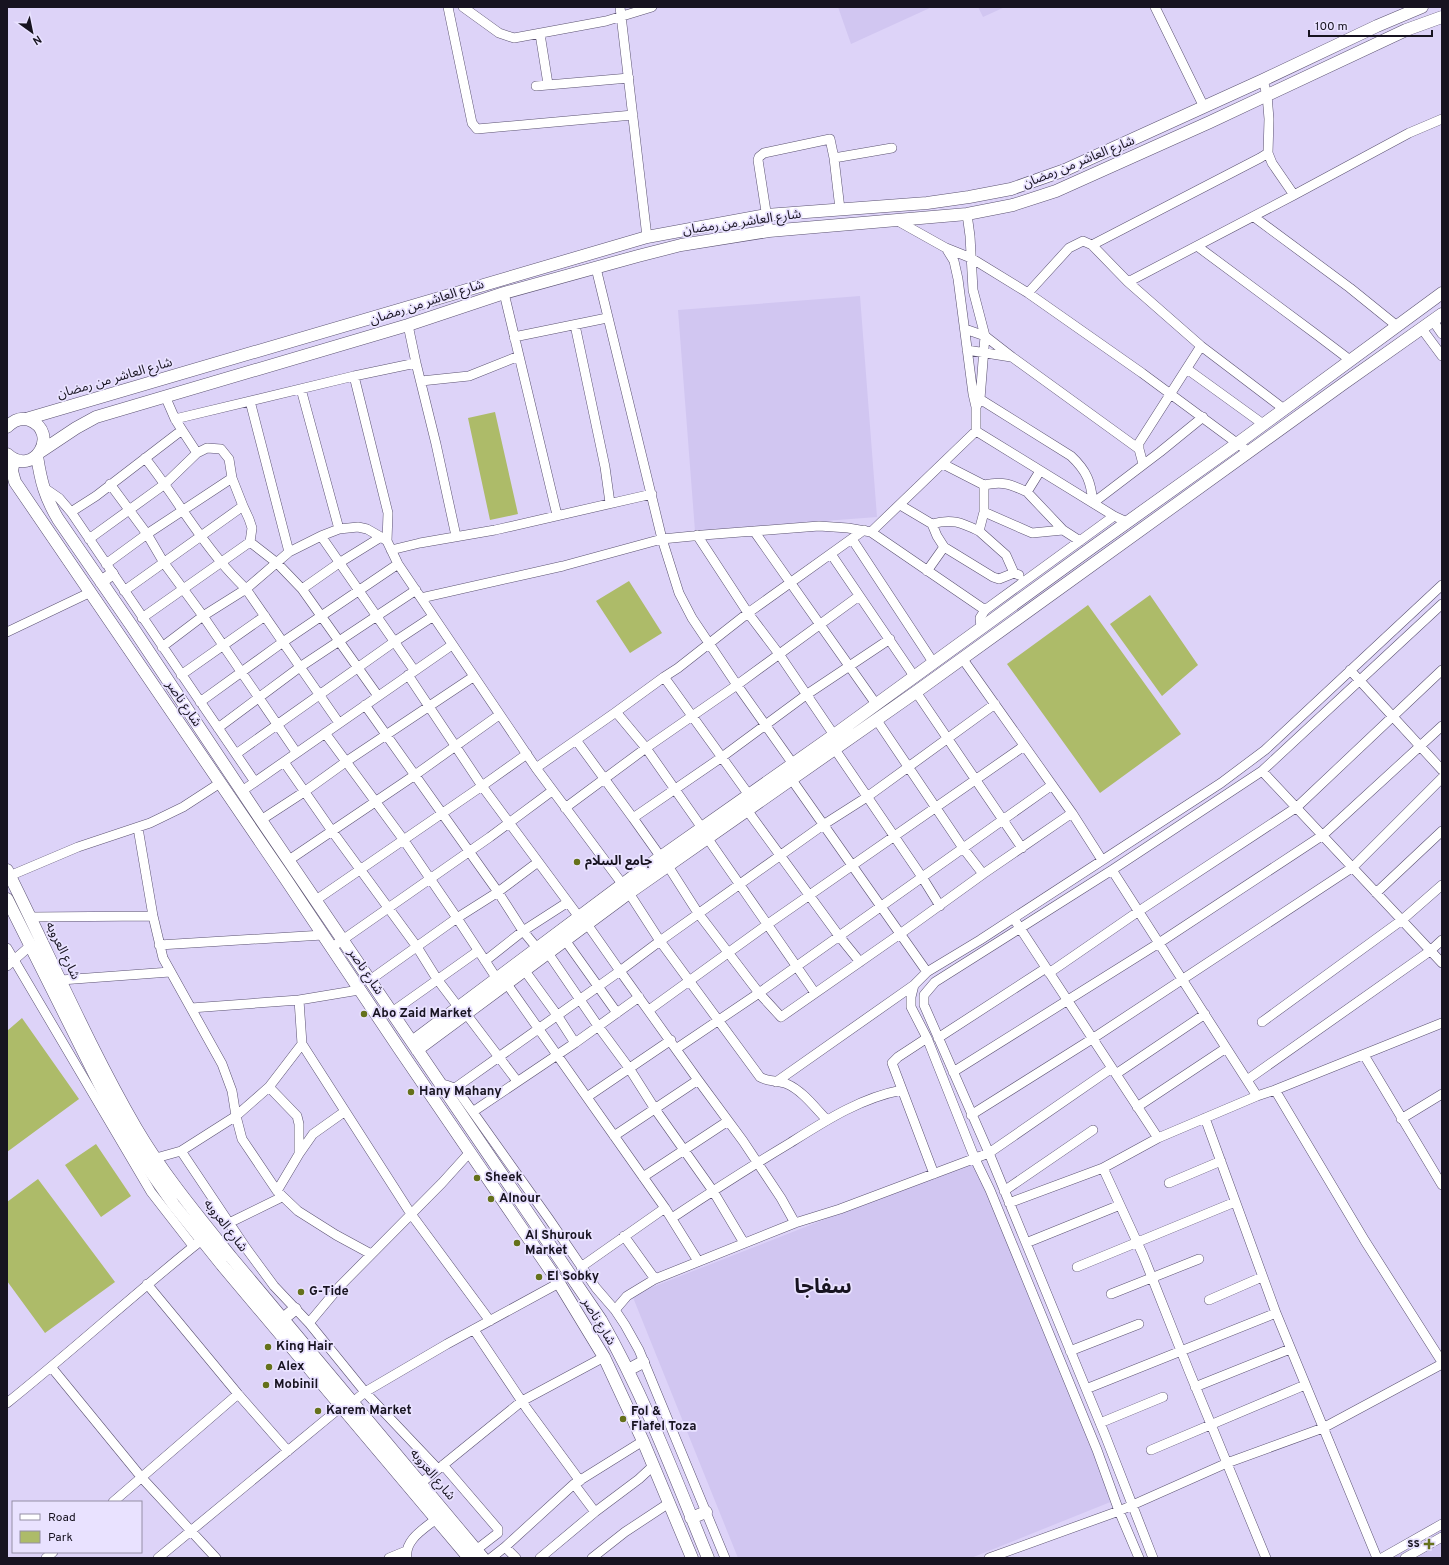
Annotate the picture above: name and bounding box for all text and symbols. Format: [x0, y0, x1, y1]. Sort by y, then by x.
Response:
north arrow [12, 12, 52, 52]
scale bar [1309, 12, 1432, 38]
text: 100 m [1315, 19, 1348, 35]
text: N [30, 32, 44, 48]
street label: شارع العاشر من رمضان [1021, 133, 1138, 194]
street label: شارع العاشر من رمضان [682, 207, 802, 240]
street label: شارع العاشر من رمضان [368, 277, 487, 330]
street label: شارع العاشر من رمضان [55, 355, 175, 404]
street label: شارع ناصر [160, 677, 204, 731]
place label: جامع السلام [585, 854, 652, 870]
marker: جامع السلام [572, 857, 582, 867]
street label: شارع العروبه [40, 919, 83, 983]
street label: شارع ناصر [342, 945, 386, 999]
place label: Abo Zaid Market [372, 1006, 472, 1022]
marker: Abo Zaid Market [359, 1009, 369, 1019]
place label: Hany Mahany [419, 1084, 502, 1100]
marker: Hany Mahany [406, 1087, 416, 1097]
place label: Sheek [485, 1170, 523, 1186]
marker: Sheek [472, 1173, 482, 1183]
place label: Alnour [499, 1191, 541, 1207]
marker: Alnour [486, 1194, 496, 1204]
street label: شارع العروبه [199, 1196, 251, 1256]
place label: Al Shurouk Market [525, 1228, 592, 1259]
marker: Al Shurouk Market [512, 1238, 522, 1248]
place label: El Sobky [547, 1269, 600, 1285]
marker: El Sobky [534, 1272, 544, 1282]
district label: سفاجا [794, 1274, 852, 1301]
place label: G-Tide [309, 1284, 349, 1300]
marker: G-Tide [296, 1287, 306, 1297]
street label: شارع ناصر [576, 1294, 618, 1349]
place label: King Hair [276, 1339, 334, 1355]
marker: King Hair [263, 1342, 273, 1352]
place label: Alex [277, 1359, 305, 1375]
marker: Alex [264, 1362, 274, 1372]
place label: Mobinil [274, 1377, 318, 1393]
marker: Mobinil [261, 1380, 271, 1390]
place label: Karem Market [326, 1403, 412, 1419]
place label: Fol & Flafel Toza [631, 1404, 696, 1435]
marker: Karem Market [313, 1406, 323, 1416]
marker: Fol & Flafel Toza [618, 1414, 628, 1424]
street label: شارع العروبه [405, 1446, 458, 1505]
legend [12, 1501, 142, 1553]
text: Road [48, 1510, 76, 1526]
text: Park [48, 1530, 73, 1546]
place label: ss [1407, 1536, 1420, 1552]
marker: ss [1423, 1538, 1435, 1550]

